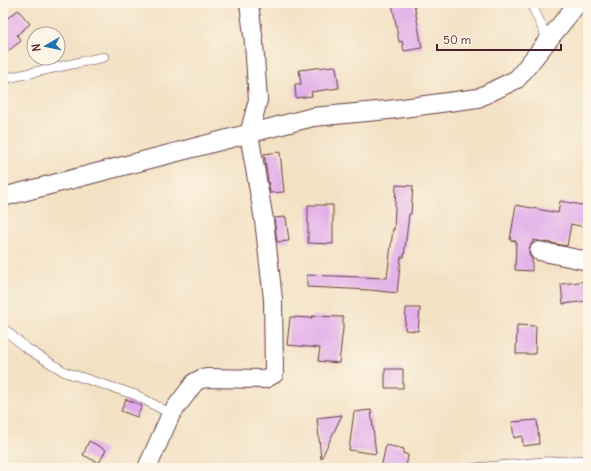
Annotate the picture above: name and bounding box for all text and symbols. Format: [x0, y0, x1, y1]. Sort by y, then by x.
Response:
north arrow [26, 26, 66, 66]
scale bar [437, 26, 561, 52]
text: 50 m [443, 32, 472, 47]
text: N [29, 43, 44, 52]

